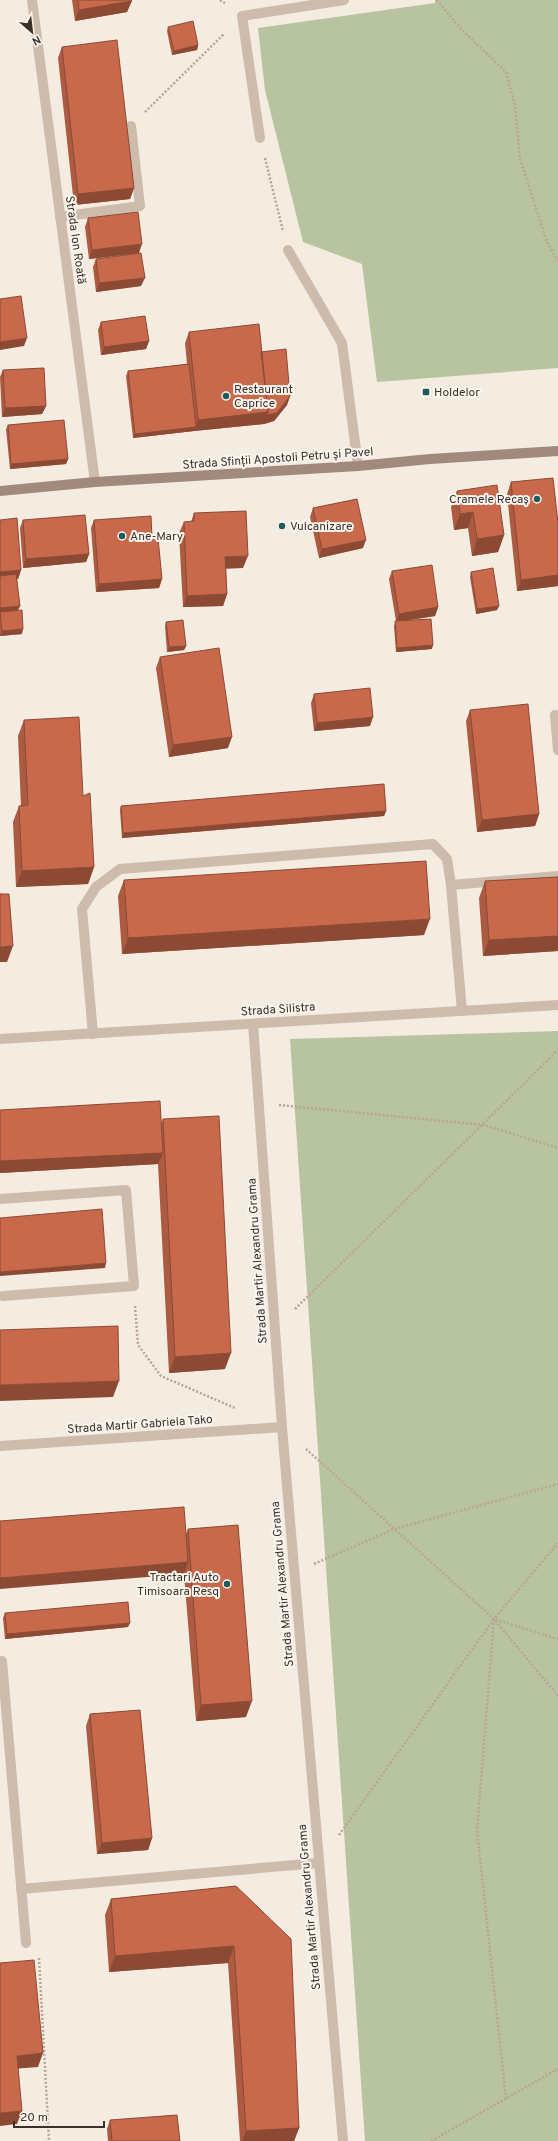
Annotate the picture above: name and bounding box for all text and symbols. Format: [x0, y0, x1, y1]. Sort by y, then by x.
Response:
north arrow [12, 12, 52, 52]
text: N [29, 32, 43, 48]
street label: Strada Ion Roată [61, 195, 89, 285]
place label: Restaurant Caprice [234, 382, 293, 412]
place label: Holdelor [434, 385, 480, 401]
marker: Holdelor [421, 387, 431, 397]
marker: Restaurant Caprice [221, 391, 231, 401]
street label: Strada Sfinții Apostoli Petru și Pavel [182, 444, 374, 474]
place label: Cramele Recaș [449, 492, 529, 508]
marker: Cramele Recaș [532, 494, 542, 504]
place label: Vulcanizare [290, 519, 352, 535]
marker: Vulcanizare [277, 521, 287, 531]
place label: Ane-Mary [130, 529, 183, 545]
marker: Ane-Mary [117, 531, 127, 541]
street label: Strada Silistra [240, 999, 316, 1021]
street label: Strada Martir Alexandru Grama [244, 1178, 272, 1344]
street label: Strada Martir Gabriela Tako [67, 1412, 214, 1438]
street label: Strada Martir Alexandru Grama [268, 1500, 298, 1667]
place label: Tractari Auto Timisoara Resq [137, 1570, 219, 1600]
marker: Tractari Auto Timisoara Resq [222, 1579, 232, 1589]
street label: Strada Martir Alexandru Grama [295, 1823, 325, 1990]
scale bar [14, 2103, 104, 2129]
text: 20 m [20, 2110, 48, 2126]

